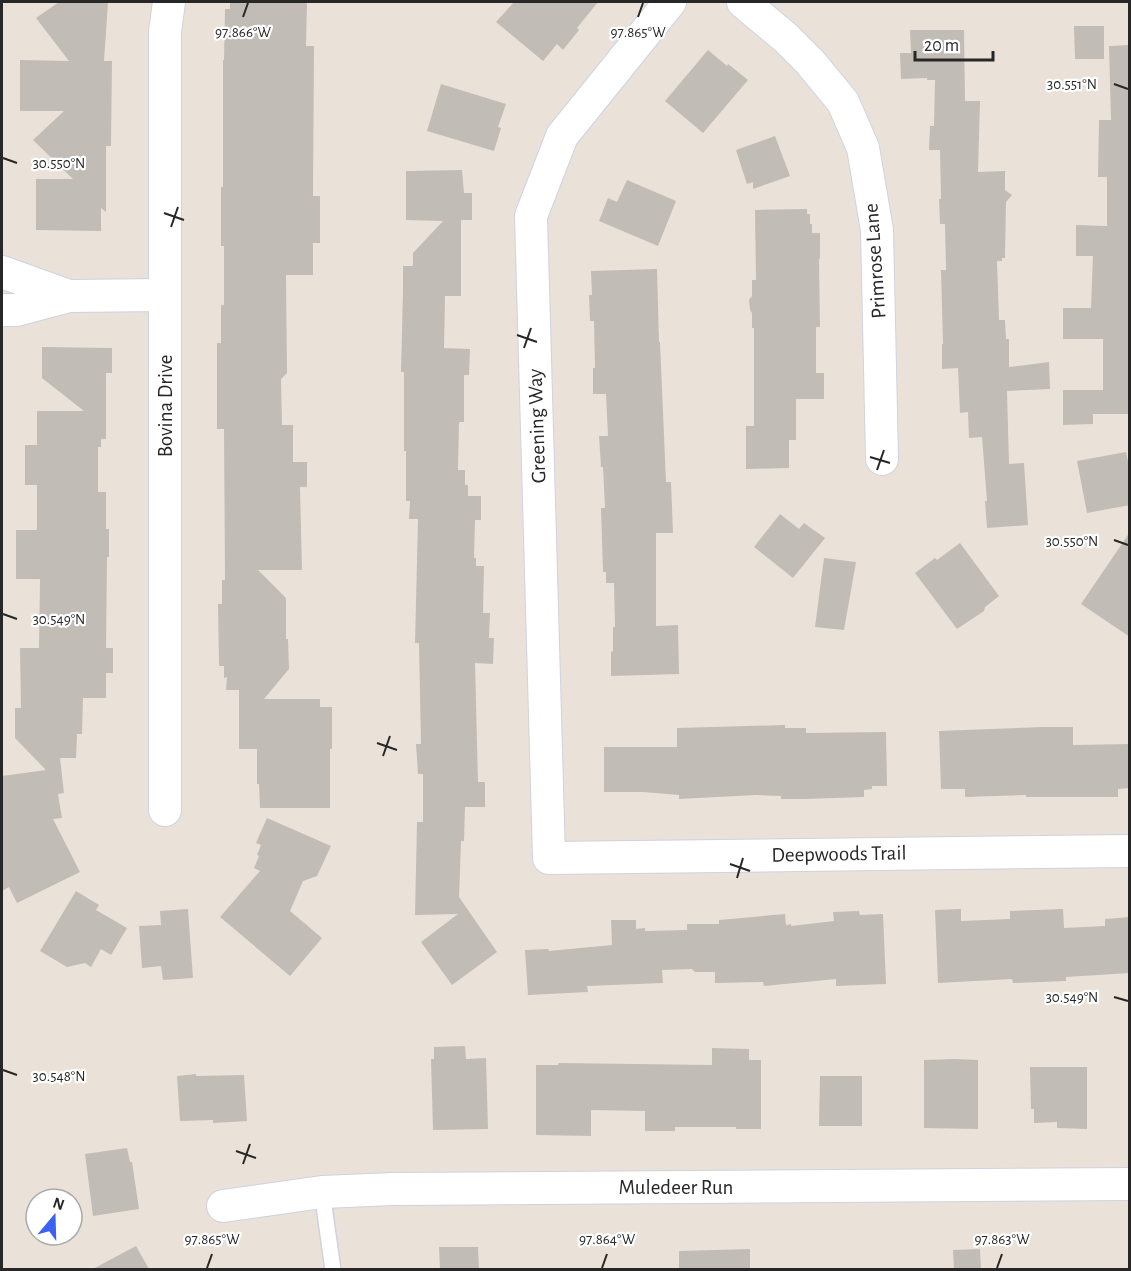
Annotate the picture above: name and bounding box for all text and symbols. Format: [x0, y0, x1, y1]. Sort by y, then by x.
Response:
scale bar [915, 24, 993, 62]
text: 97.866°W [215, 25, 272, 40]
text: 97.865°W [610, 25, 666, 40]
text: 20 m [924, 37, 959, 55]
text: 30.551°N [1047, 77, 1097, 92]
text: 30.550°N [33, 156, 85, 171]
street label: Primrose Lane [860, 202, 890, 320]
street label: Bovina Drive [155, 355, 176, 457]
street label: Greening Way [525, 368, 549, 484]
text: 30.550°N [1046, 534, 1098, 549]
text: 30.549°N [33, 612, 85, 627]
street label: Deepwoods Trail [771, 842, 907, 866]
text: 30.549°N [1046, 990, 1098, 1005]
text: 30.548°N [33, 1069, 85, 1084]
street label: Muledeer Run [619, 1177, 733, 1198]
north arrow [24, 1187, 84, 1247]
text: N [51, 1194, 66, 1213]
text: 97.865°W [184, 1232, 240, 1247]
text: 97.864°W [579, 1232, 636, 1247]
text: 97.863°W [974, 1232, 1030, 1247]

